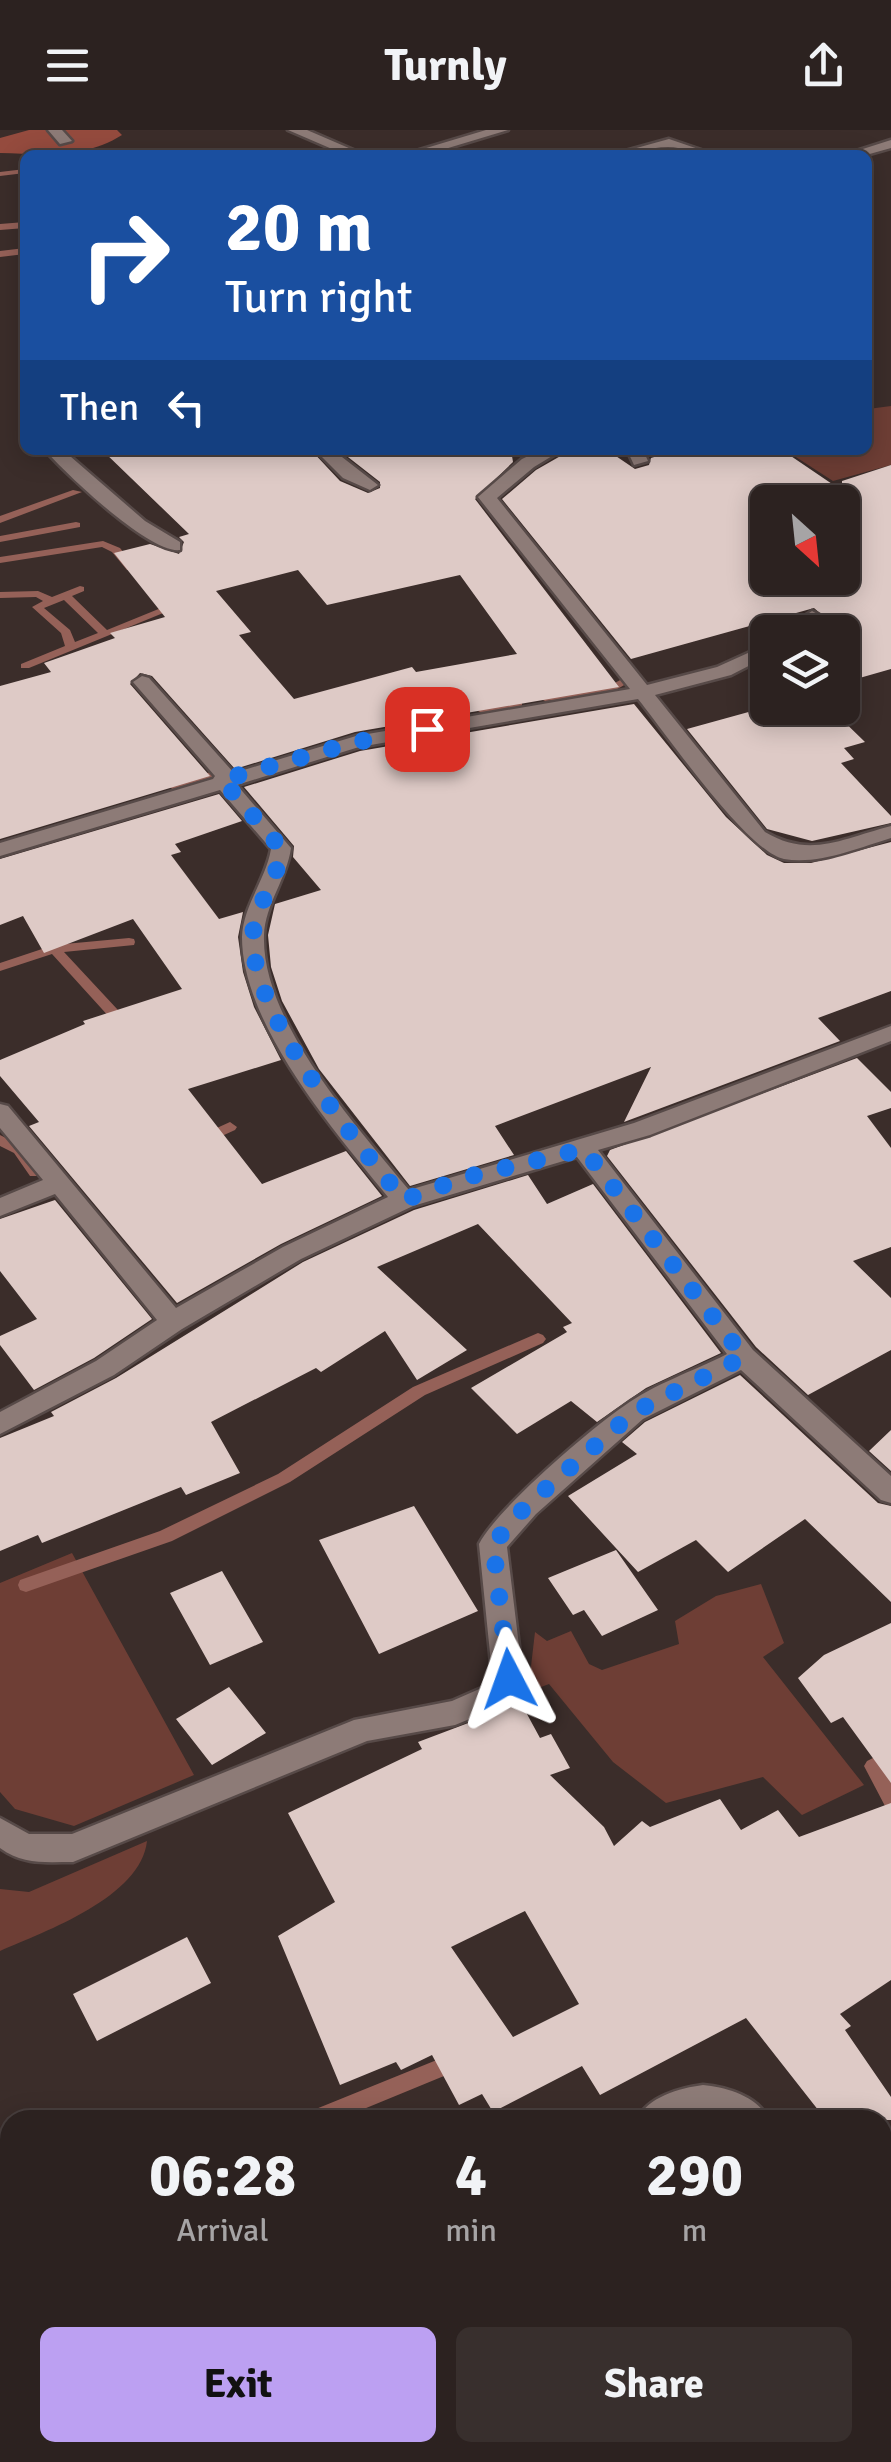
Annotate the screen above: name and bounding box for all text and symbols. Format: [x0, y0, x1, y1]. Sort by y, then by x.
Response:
icon: menu [40, 38, 95, 93]
text: Turnly [384, 38, 507, 93]
icon: share [796, 38, 851, 93]
text: 20 m [225, 184, 373, 270]
icon: right [60, 190, 190, 320]
text: Turn right [225, 270, 413, 325]
icon: left [159, 380, 214, 435]
text: Then [60, 384, 139, 431]
north arrow [750, 485, 860, 595]
map controls [750, 485, 860, 725]
button: layers [750, 615, 860, 725]
pin [385, 687, 470, 772]
icon: arrive [400, 702, 455, 757]
position arrow [457, 1627, 561, 1731]
text: 06:28 [149, 2139, 296, 2213]
text: 4 [455, 2139, 487, 2213]
text: 290 [646, 2139, 743, 2213]
text: Arrival [177, 2211, 269, 2250]
text: min [445, 2211, 497, 2250]
text: m [682, 2211, 707, 2250]
button: Exit [40, 2327, 436, 2442]
button: Share [456, 2327, 852, 2442]

